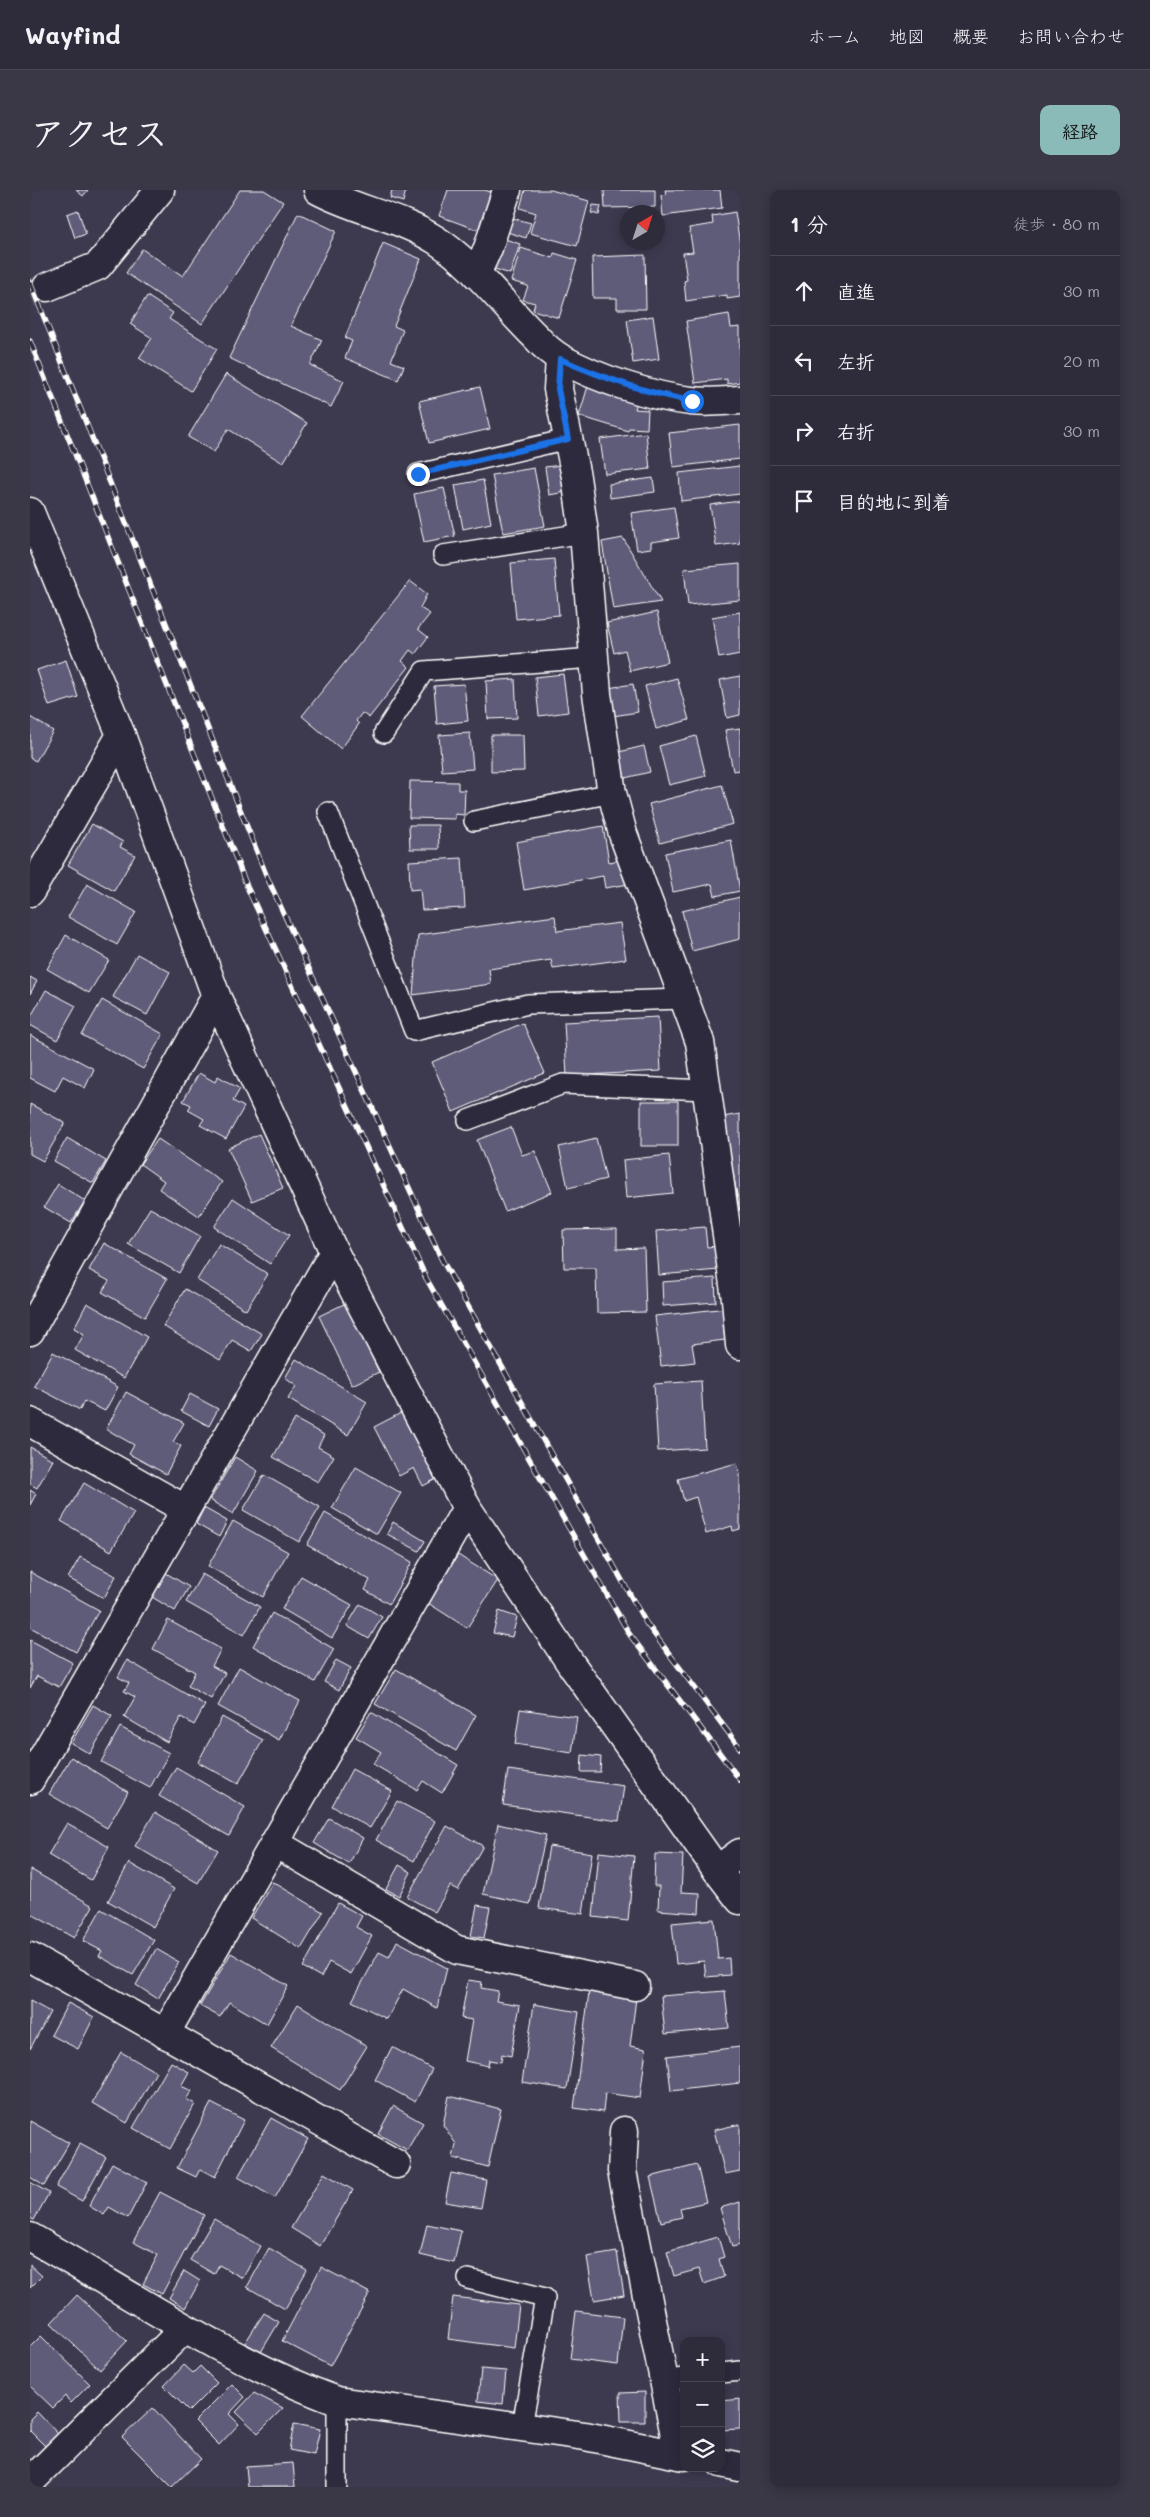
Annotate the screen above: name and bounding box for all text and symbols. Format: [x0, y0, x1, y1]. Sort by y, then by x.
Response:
text: Wayfind [25, 19, 121, 50]
text: ホーム [808, 24, 861, 48]
text: 地図 [889, 24, 925, 48]
text: 概要 [953, 24, 989, 48]
text: お問い合わせ [1017, 24, 1125, 48]
button: 経路 [1040, 105, 1120, 155]
text: アクセス [30, 109, 168, 155]
north arrow [620, 205, 665, 250]
text: 1 分 [790, 210, 828, 237]
text: 徒歩 · 80 m [1013, 213, 1100, 234]
icon: ahead [790, 277, 818, 305]
text: 直進 [837, 279, 875, 304]
text: 30 m [1063, 280, 1100, 301]
icon: left [790, 347, 818, 375]
text: 左折 [837, 349, 875, 374]
text: 20 m [1063, 350, 1100, 371]
route start [681, 390, 704, 413]
icon: right [790, 417, 818, 445]
text: 右折 [837, 419, 875, 444]
text: 30 m [1063, 420, 1100, 441]
route end [407, 463, 430, 486]
icon: arrive [790, 487, 818, 515]
text: 目的地に到着 [837, 489, 951, 514]
map controls [680, 2337, 725, 2472]
button: + [680, 2337, 725, 2382]
button: − [680, 2382, 725, 2427]
button: layers [680, 2427, 725, 2472]

